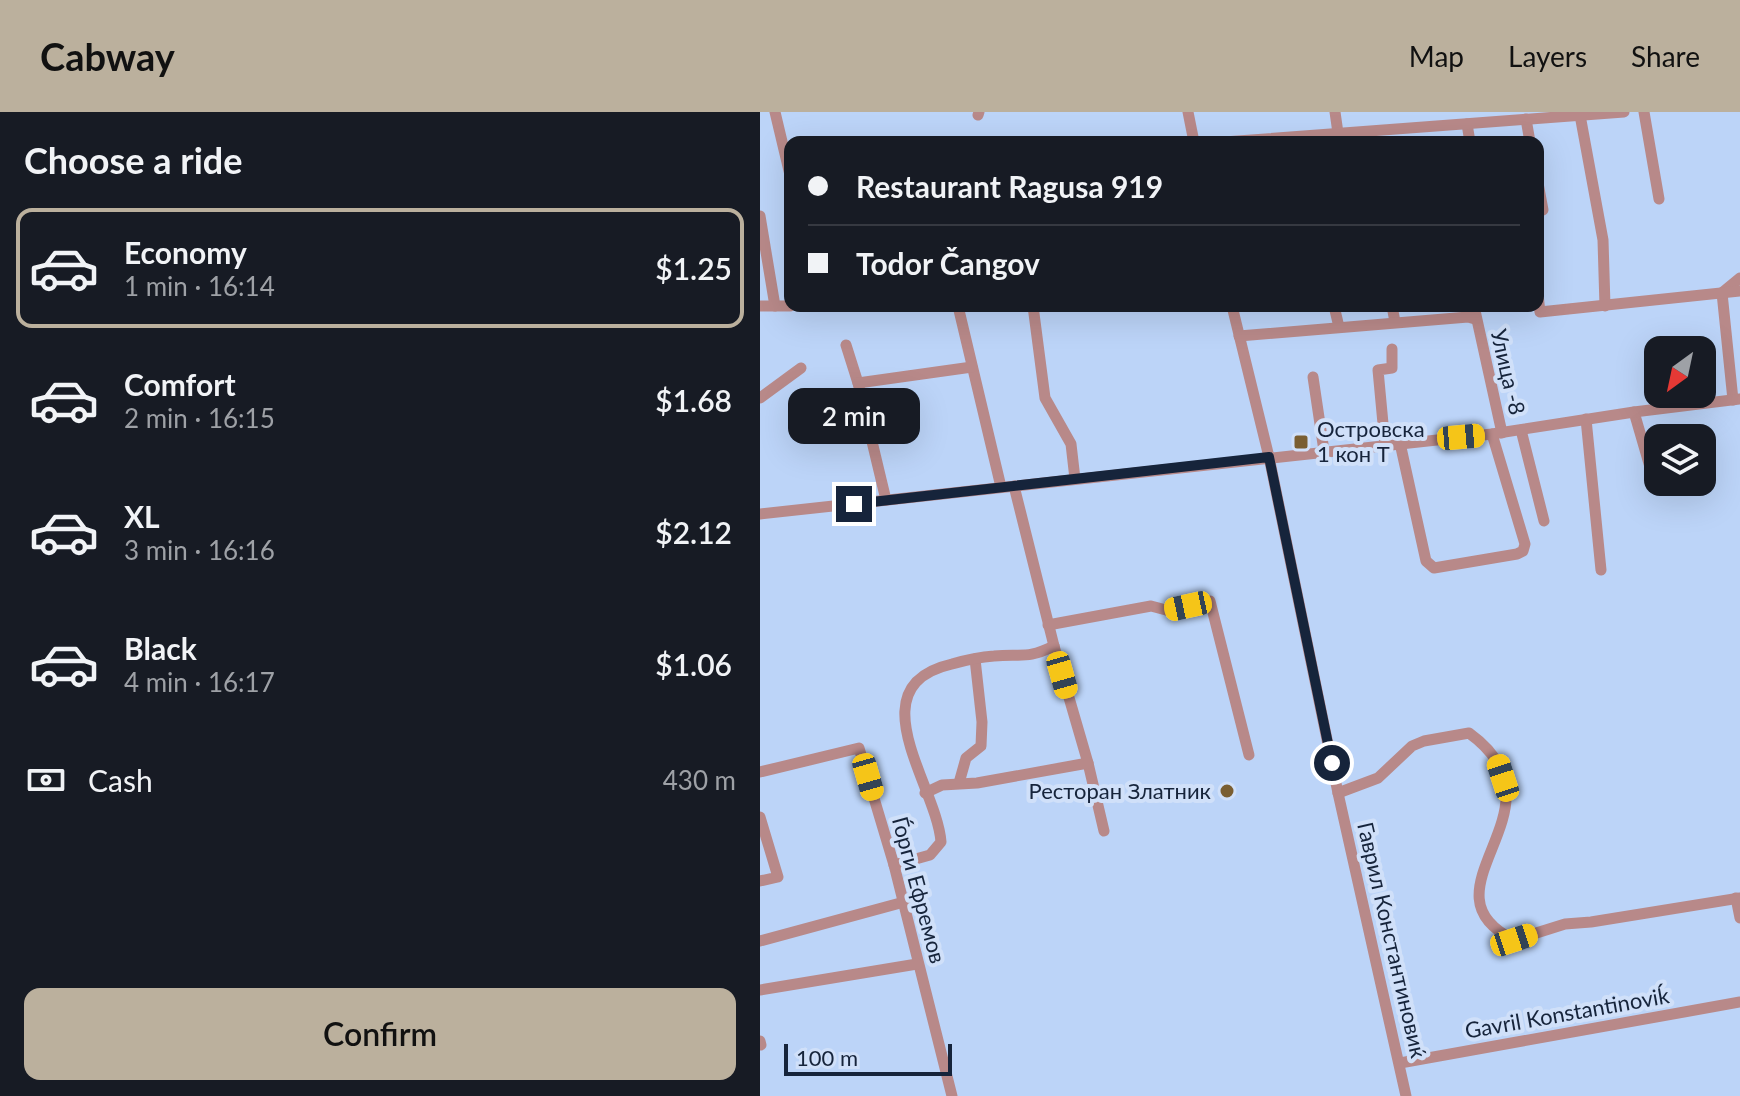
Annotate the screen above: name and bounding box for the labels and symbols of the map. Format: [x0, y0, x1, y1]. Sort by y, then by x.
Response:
street label: Улица -8 [1486, 326, 1531, 417]
north arrow [1644, 336, 1716, 408]
callout: 2 min [788, 388, 920, 444]
place label: Островска 1 кон T [1317, 415, 1425, 467]
car [1436, 423, 1486, 451]
marker: Островска 1 кон T [1292, 433, 1310, 451]
route end [836, 486, 872, 522]
car [1162, 589, 1214, 623]
car [1044, 649, 1080, 701]
route start [1314, 745, 1350, 781]
car [850, 751, 886, 803]
car [1484, 751, 1522, 805]
place label: Ресторан Златник [1029, 777, 1212, 804]
marker: Ресторан Златник [1218, 782, 1236, 800]
street label: Ѓорги Ефремов [887, 814, 952, 966]
street label: Гаврил Константиновиќ [1352, 819, 1433, 1061]
car [1487, 921, 1541, 959]
street label: Gavril Konstantinoviḱ [1463, 981, 1672, 1044]
scale bar [784, 1040, 952, 1076]

